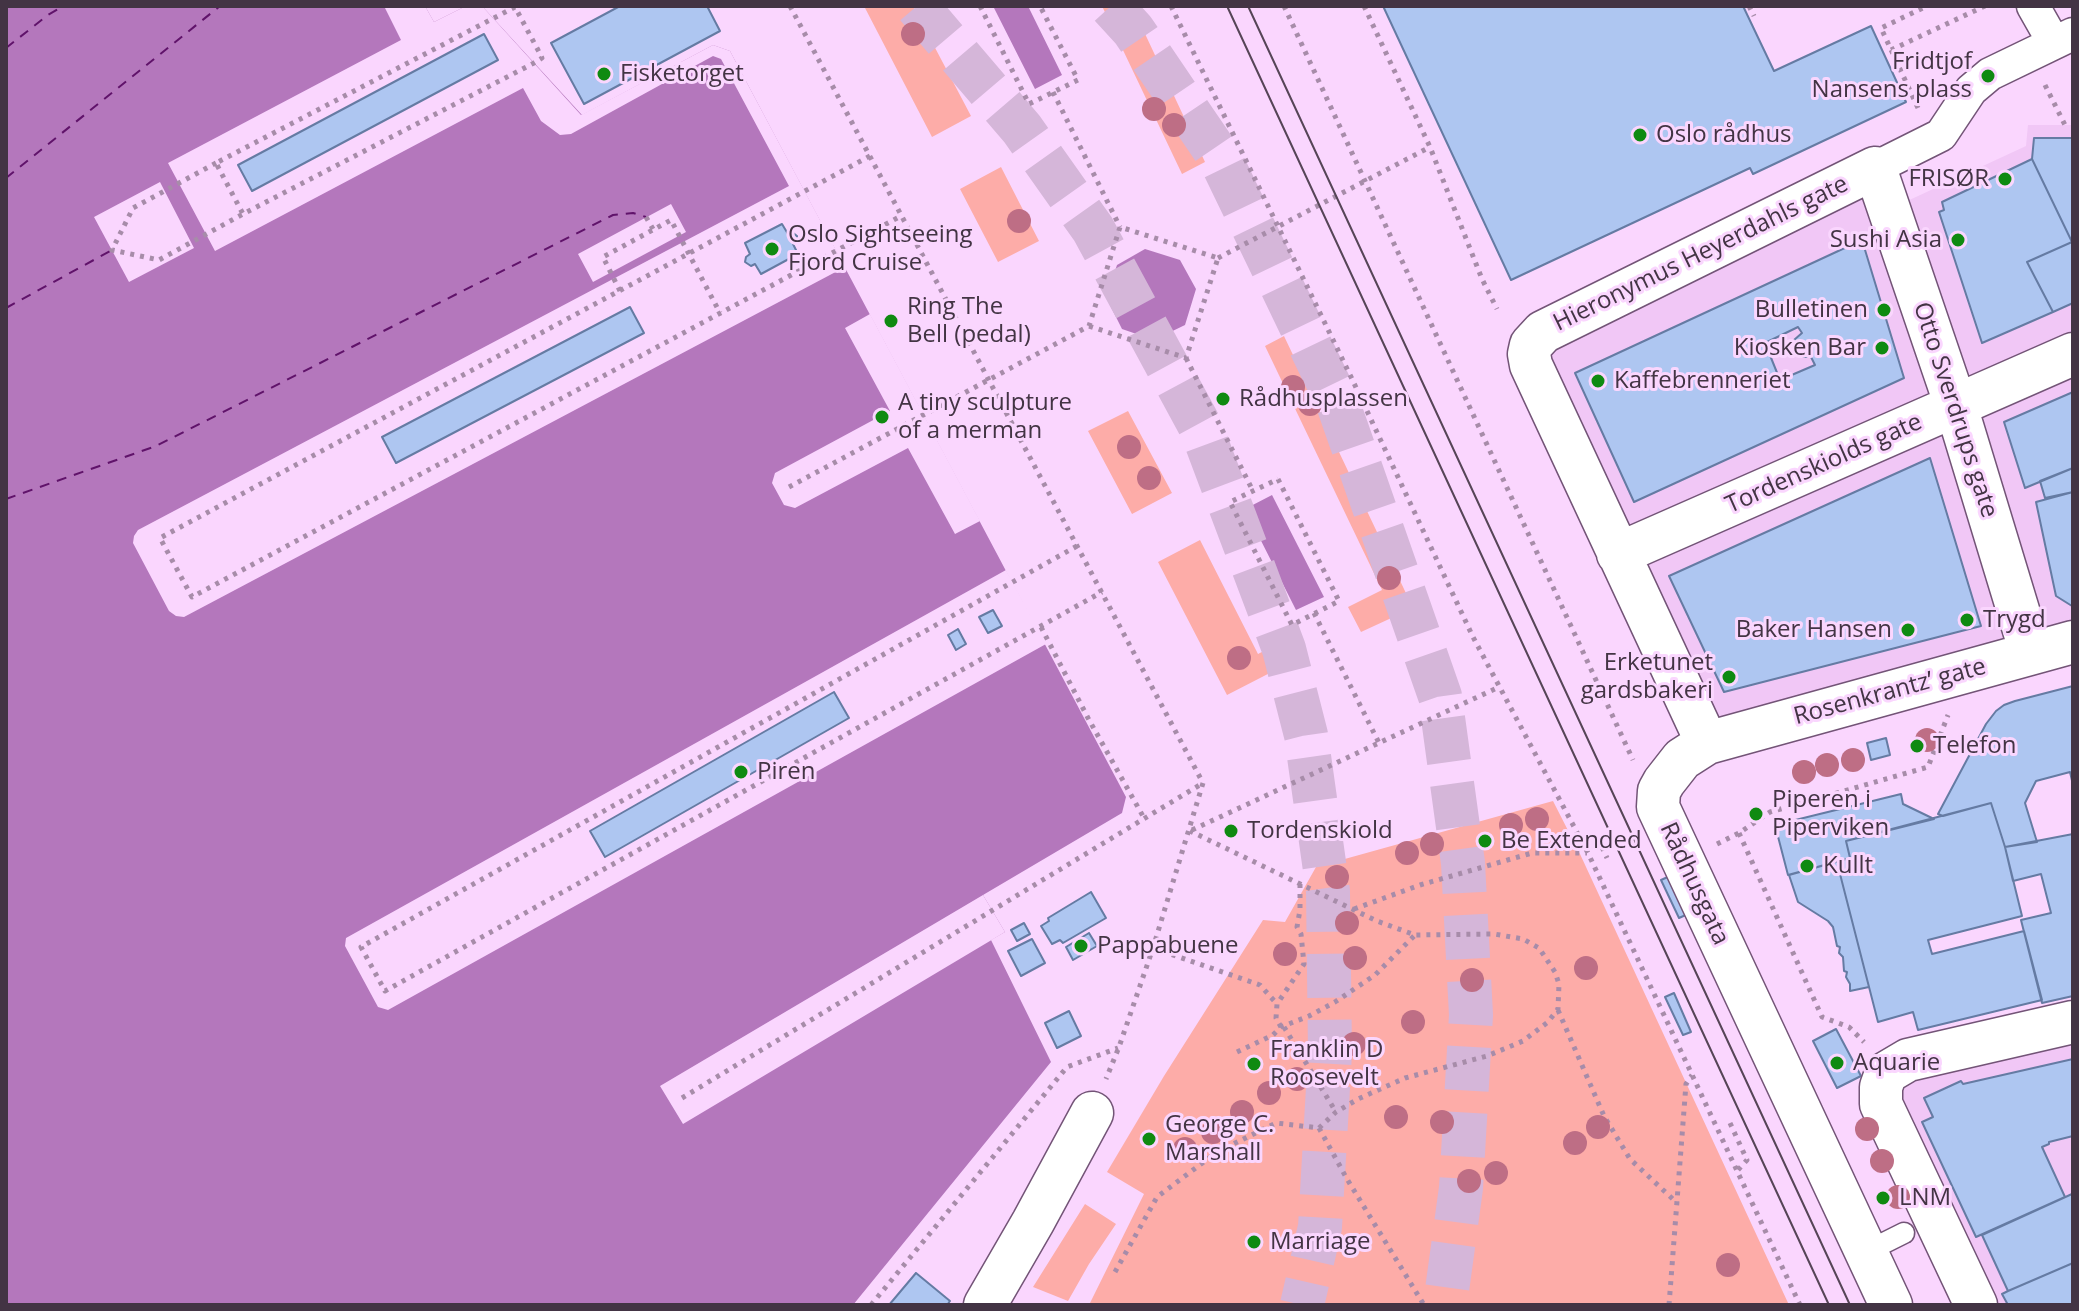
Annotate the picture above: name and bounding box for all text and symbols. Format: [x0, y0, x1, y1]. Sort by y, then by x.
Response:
place label: Fridtjof Nansens plass [1812, 48, 1972, 104]
place label: Fisketorget [620, 60, 744, 88]
marker: Fisketorget [595, 65, 613, 83]
marker: Fridtjof Nansens plass [1979, 67, 1997, 85]
place label: Oslo rådhus [1656, 121, 1792, 149]
marker: Oslo rådhus [1631, 126, 1649, 144]
place label: FRISØR [1908, 165, 1989, 193]
street label: Hieronymus Heyerdahls gate [1549, 170, 1853, 338]
marker: FRISØR [1996, 170, 2014, 188]
place label: Oslo Sightseeing Fjord Cruise [788, 221, 973, 277]
place label: Sushi Asia [1830, 226, 1942, 254]
marker: Sushi Asia [1949, 231, 1967, 249]
marker: Oslo Sightseeing Fjord Cruise [763, 240, 781, 258]
place label: Ring The Bell (pedal) [907, 293, 1031, 349]
place label: Bulletinen [1755, 296, 1868, 324]
street label: Otto Sverdrups gate [1907, 299, 2003, 521]
marker: Bulletinen [1875, 301, 1893, 319]
marker: Ring The Bell (pedal) [882, 312, 900, 330]
place label: Kiosken Bar [1734, 334, 1866, 362]
marker: Kiosken Bar [1873, 339, 1891, 357]
place label: Kaffebrenneriet [1614, 367, 1790, 395]
marker: Kaffebrenneriet [1589, 372, 1607, 390]
place label: Rådhusplassen [1239, 385, 1408, 413]
place label: A tiny sculpture of a merman [898, 389, 1072, 445]
marker: Rådhusplassen [1214, 390, 1232, 408]
marker: A tiny sculpture of a merman [873, 408, 891, 426]
street label: Tordenskiolds gate [1721, 408, 1927, 520]
place label: Trygd [1983, 606, 2046, 634]
marker: Trygd [1958, 611, 1976, 629]
place label: Baker Hansen [1736, 616, 1892, 644]
marker: Baker Hansen [1899, 621, 1917, 639]
place label: Erketunet gardsbakeri [1581, 649, 1713, 705]
street label: Rosenkrantz’ gate [1791, 652, 1989, 732]
marker: Erketunet gardsbakeri [1720, 668, 1738, 686]
place label: Telefon [1933, 732, 2016, 760]
marker: Telefon [1908, 737, 1926, 755]
place label: Piren [757, 758, 816, 786]
marker: Piren [732, 763, 750, 781]
place label: Piperen i Piperviken [1772, 786, 1889, 842]
marker: Piperen i Piperviken [1747, 805, 1765, 823]
place label: Tordenskiold [1247, 817, 1393, 845]
street label: Rådhusgata [1653, 818, 1735, 950]
marker: Tordenskiold [1222, 822, 1240, 840]
place label: Be Extended [1501, 827, 1642, 855]
marker: Be Extended [1476, 832, 1494, 850]
place label: Kullt [1823, 852, 1873, 880]
marker: Kullt [1798, 857, 1816, 875]
place label: Pappabuene [1097, 932, 1239, 960]
marker: Pappabuene [1072, 937, 1090, 955]
place label: Franklin D Roosevelt [1270, 1036, 1383, 1092]
place label: Aquarie [1853, 1049, 1940, 1077]
marker: Aquarie [1828, 1054, 1846, 1072]
marker: Franklin D Roosevelt [1245, 1055, 1263, 1073]
place label: George C. Marshall [1165, 1111, 1274, 1167]
marker: George C. Marshall [1140, 1130, 1158, 1148]
place label: LNM [1899, 1184, 1951, 1212]
marker: LNM [1874, 1189, 1892, 1207]
place label: Marriage [1270, 1228, 1370, 1256]
marker: Marriage [1245, 1233, 1263, 1251]

